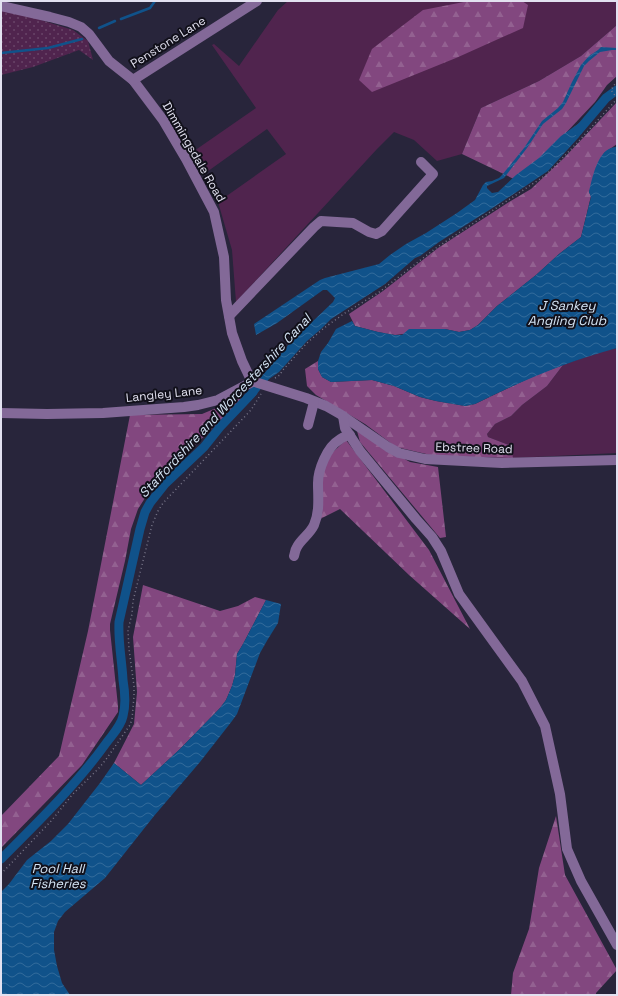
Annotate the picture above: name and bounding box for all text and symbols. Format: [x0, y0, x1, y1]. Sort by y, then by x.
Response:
street label: Penstone Lane [127, 12, 209, 72]
street label: Dimmingsdale Road [159, 99, 229, 205]
water label: J Sankey Angling Club [528, 297, 607, 329]
water label: Staffordshire and Worcestershire Canal [135, 309, 316, 501]
street label: Langley Lane [125, 382, 203, 406]
street label: Ebstree Road [435, 439, 513, 457]
water label: Pool Hall Fisheries [30, 860, 87, 892]

